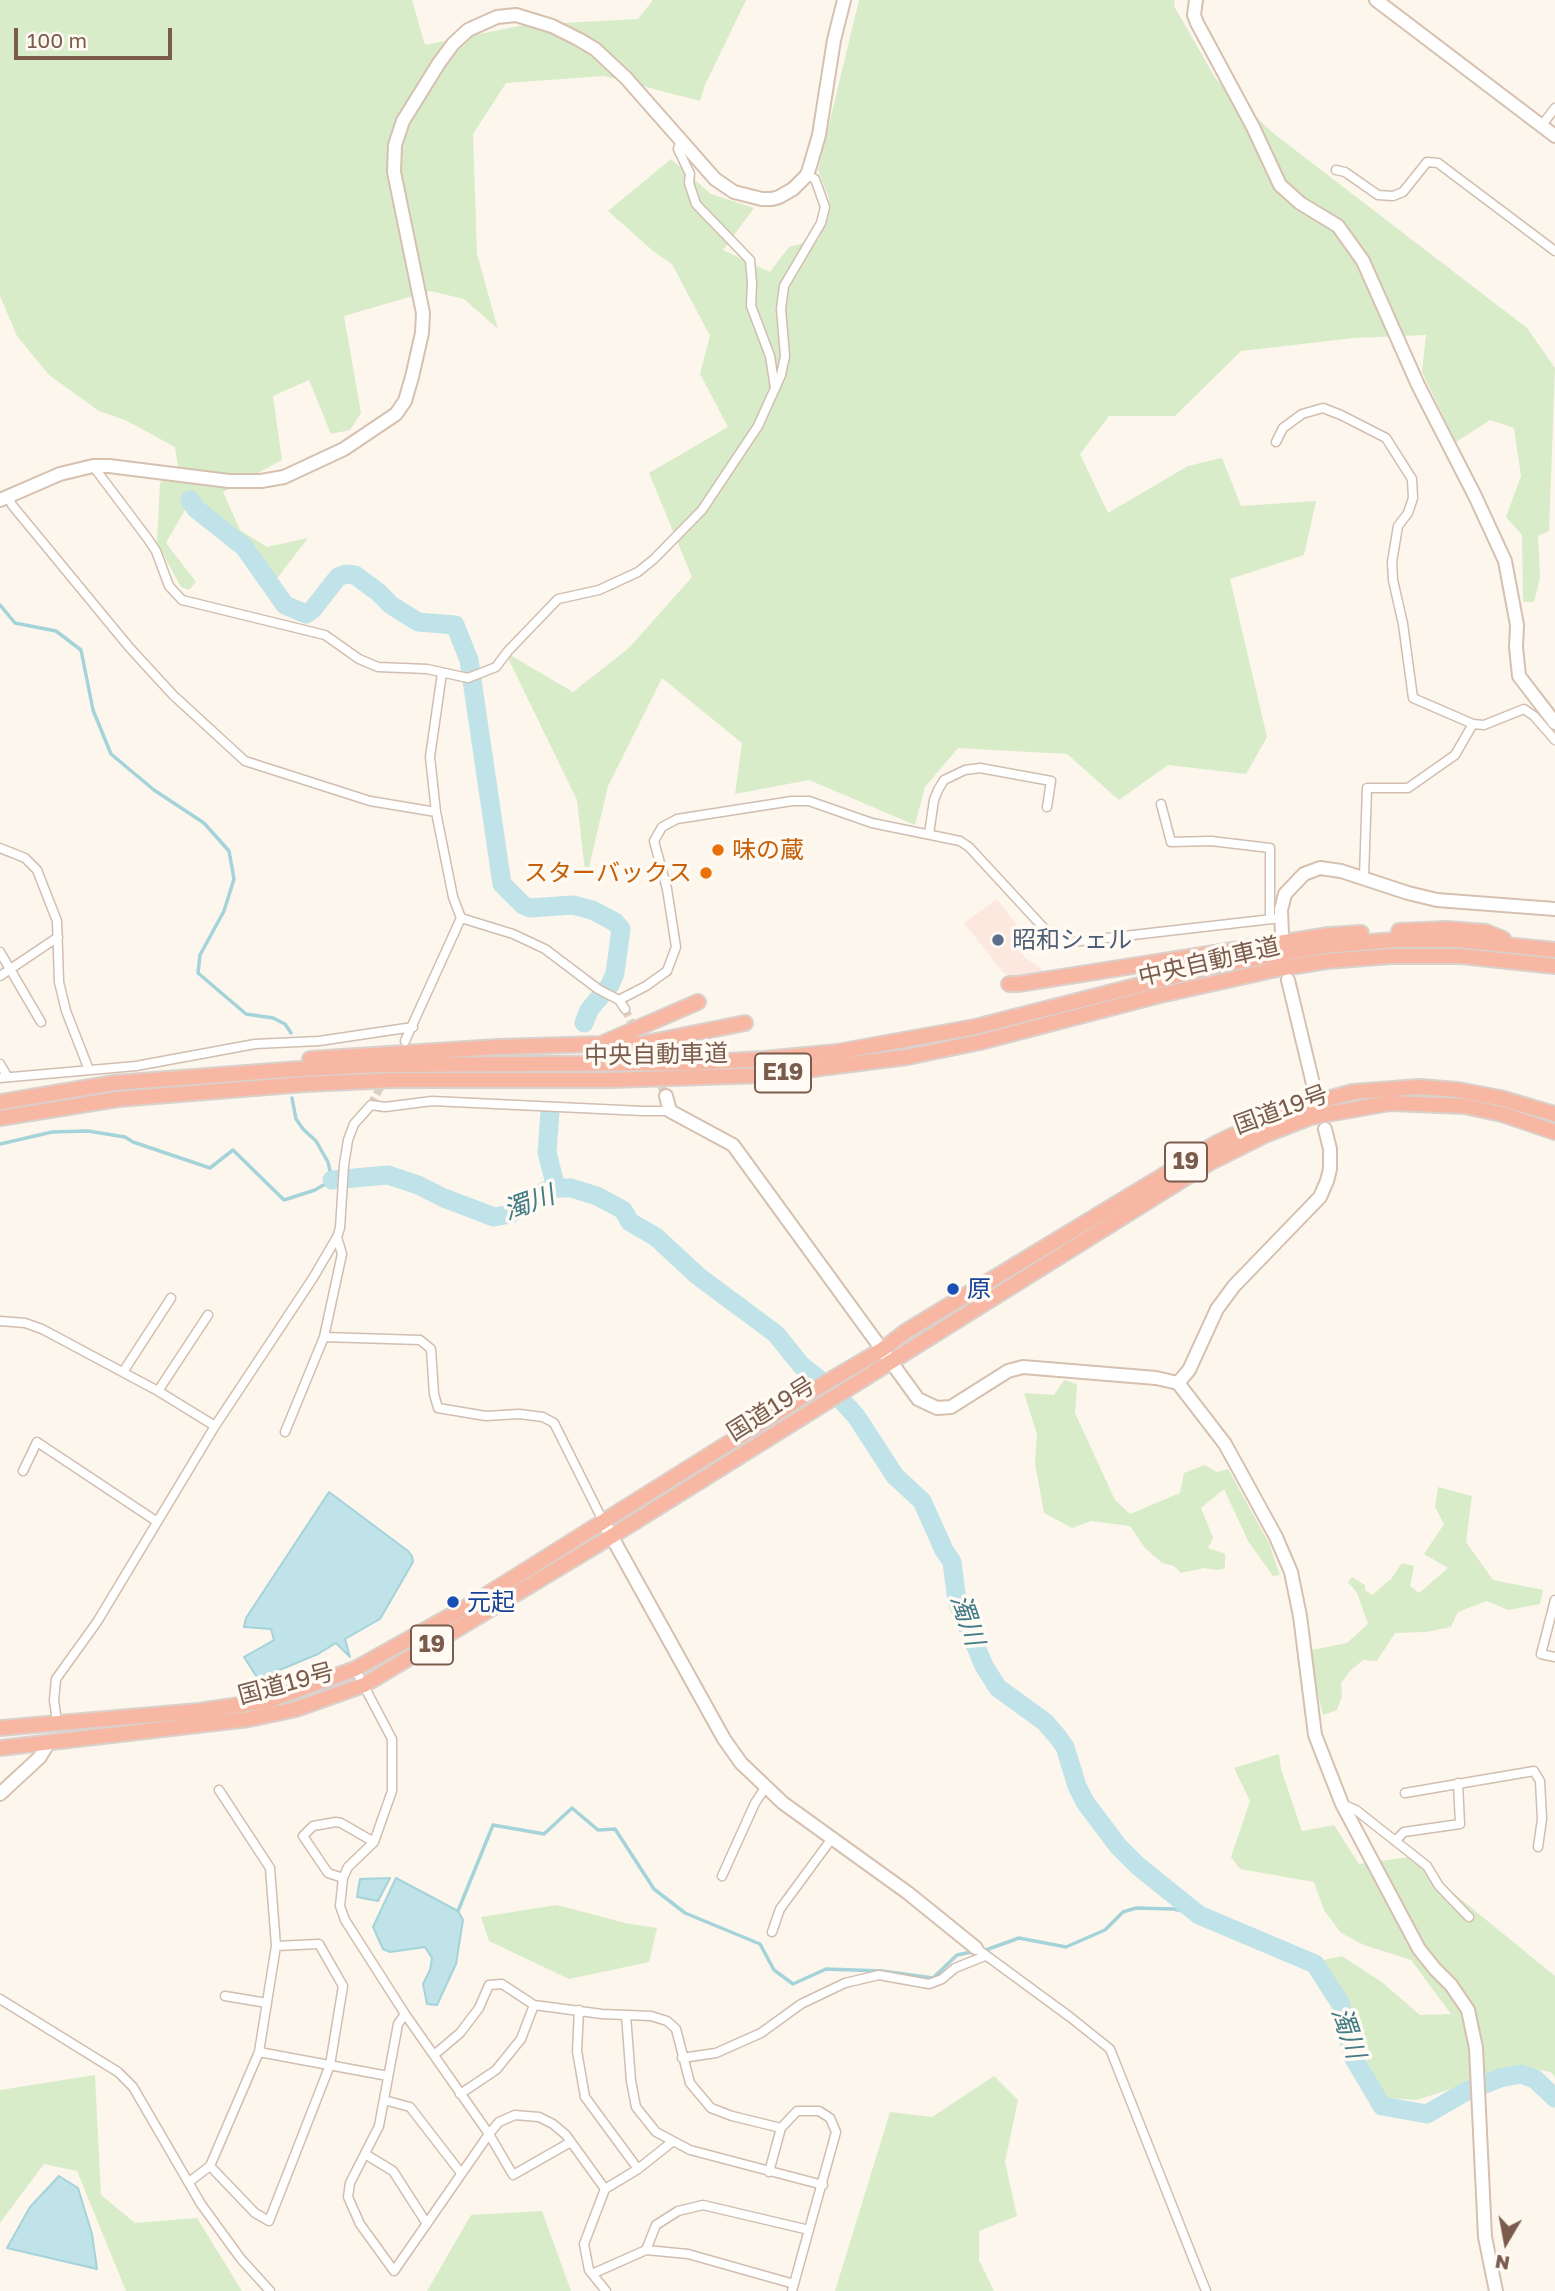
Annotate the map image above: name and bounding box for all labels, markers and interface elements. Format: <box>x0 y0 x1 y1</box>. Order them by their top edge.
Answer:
scale bar <box>18 14 175 58</box>
text: 100 m <box>27 27 87 53</box>
place label: 味の蔵 <box>732 836 804 864</box>
marker: 味の蔵 <box>710 842 726 858</box>
place label: スターバックス <box>524 859 692 887</box>
marker: スターバックス <box>698 865 714 881</box>
place label: 昭和シェル <box>1012 926 1132 954</box>
marker: 昭和シェル <box>990 932 1006 948</box>
street label: 中央自動車道 <box>1136 932 1282 992</box>
street label: 中央自動車道 <box>584 1039 728 1071</box>
road number: E19 <box>755 1054 811 1092</box>
street label: 国道19号 <box>1230 1080 1332 1140</box>
road number: 19 <box>1165 1142 1207 1182</box>
water label: 濁川 <box>499 1179 559 1227</box>
place label: 原 <box>967 1275 991 1303</box>
marker: 原 <box>945 1281 961 1297</box>
street label: 国道19号 <box>722 1371 820 1447</box>
place label: 元起 <box>467 1588 515 1616</box>
water label: 濁川 <box>944 1590 990 1650</box>
marker: 元起 <box>445 1594 461 1610</box>
road number: 19 <box>411 1626 453 1664</box>
street label: 国道19号 <box>235 1657 337 1711</box>
water label: 濁川 <box>1325 2003 1371 2063</box>
north arrow <box>1471 2207 1541 2277</box>
text: N <box>1493 2251 1511 2276</box>

